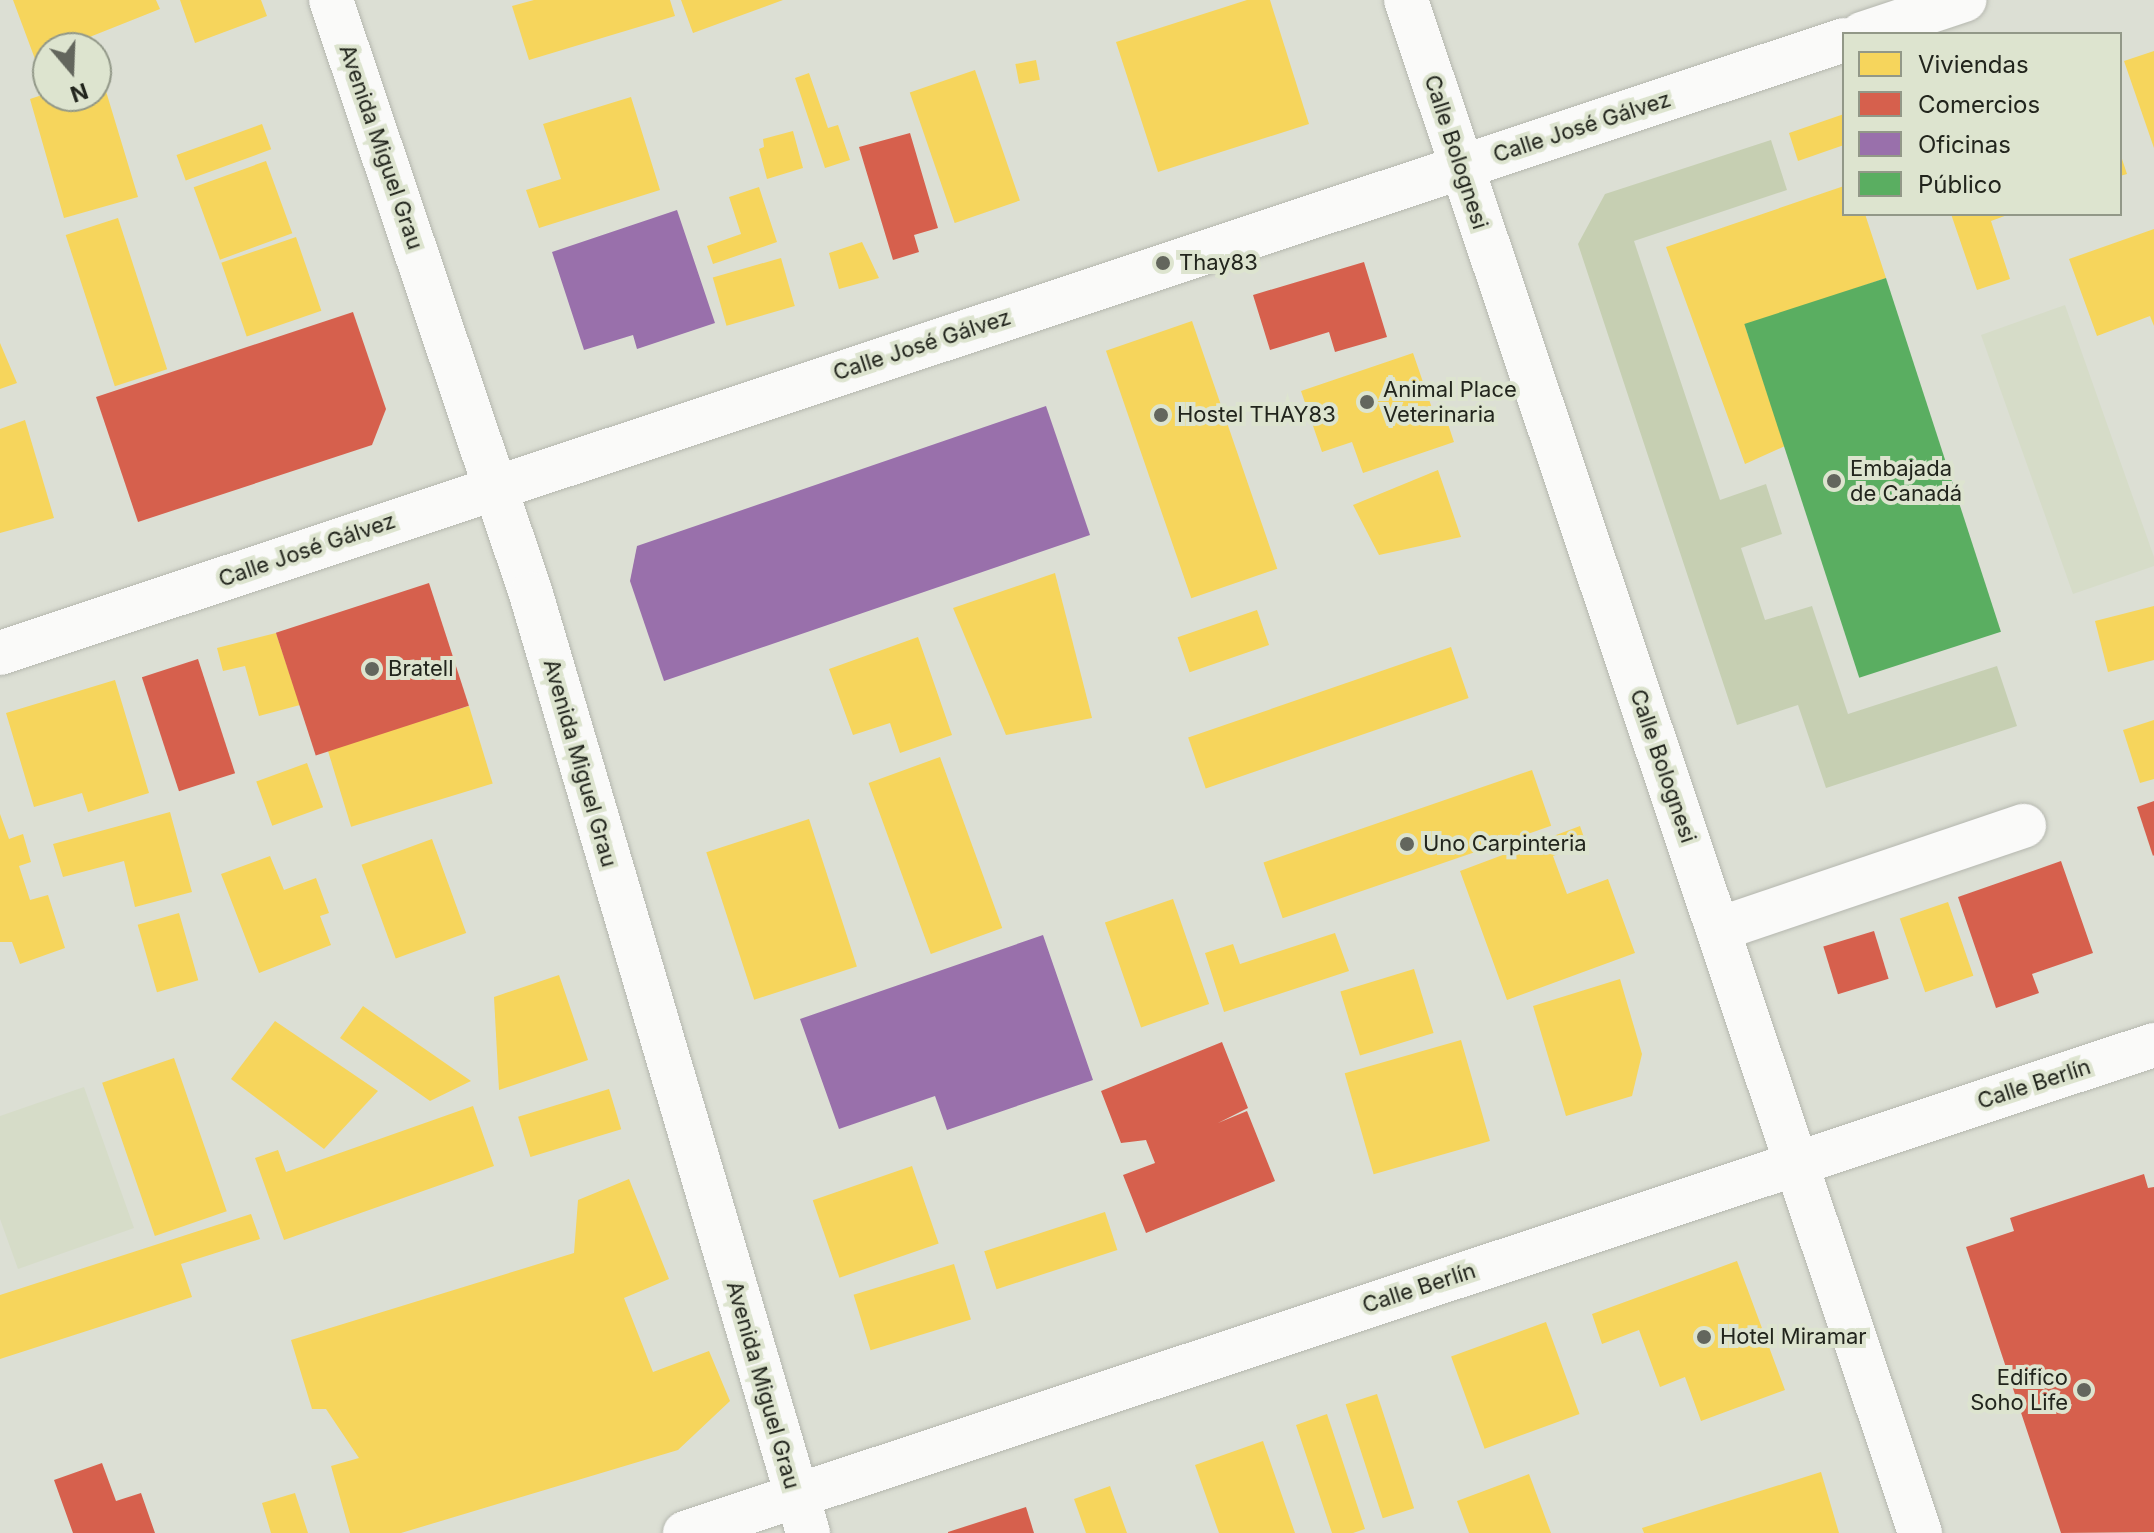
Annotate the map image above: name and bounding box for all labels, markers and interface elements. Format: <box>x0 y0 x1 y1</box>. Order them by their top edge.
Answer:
north arrow <box>32 32 112 112</box>
legend <box>1842 32 2122 216</box>
street label: Avenida Miguel Grau <box>334 41 428 253</box>
text: Viviendas <box>1918 50 2029 79</box>
street label: Calle Bolognesi <box>1419 72 1493 232</box>
text: N <box>67 78 91 108</box>
street label: Calle José Gálvez <box>1490 86 1674 168</box>
text: Comercios <box>1918 90 2040 119</box>
text: Oficinas <box>1918 130 2011 159</box>
text: Público <box>1918 170 2002 199</box>
place label: Thay83 <box>1179 250 1258 276</box>
marker: Thay83 <box>1154 254 1172 272</box>
street label: Calle José Gálvez <box>830 304 1014 386</box>
place label: Animal Place Veterinaria <box>1383 376 1517 428</box>
marker: Animal Place Veterinaria <box>1358 393 1376 411</box>
place label: Hostel THAY83 <box>1177 402 1336 428</box>
marker: Hostel THAY83 <box>1152 406 1170 424</box>
place label: Embajada de Canadá <box>1850 455 1962 506</box>
marker: Embajada de Canadá <box>1825 472 1843 490</box>
street label: Calle José Gálvez <box>215 507 399 593</box>
place label: Bratell <box>388 656 453 682</box>
street label: Avenida Miguel Grau <box>538 656 622 870</box>
marker: Bratell <box>363 660 381 678</box>
street label: Calle Bolognesi <box>1624 686 1702 846</box>
place label: Uno Carpinteria <box>1423 831 1587 857</box>
marker: Uno Carpinteria <box>1398 835 1416 853</box>
street label: Calle Berlín <box>1974 1053 2094 1115</box>
street label: Calle Berlín <box>1359 1257 1479 1319</box>
street label: Avenida Miguel Grau <box>721 1278 805 1492</box>
place label: Hotel Miramar <box>1720 1324 1867 1350</box>
marker: Hotel Miramar <box>1695 1328 1713 1346</box>
place label: Edifico Soho Life <box>1970 1364 2068 1416</box>
marker: Edifico Soho Life <box>2075 1381 2093 1399</box>

